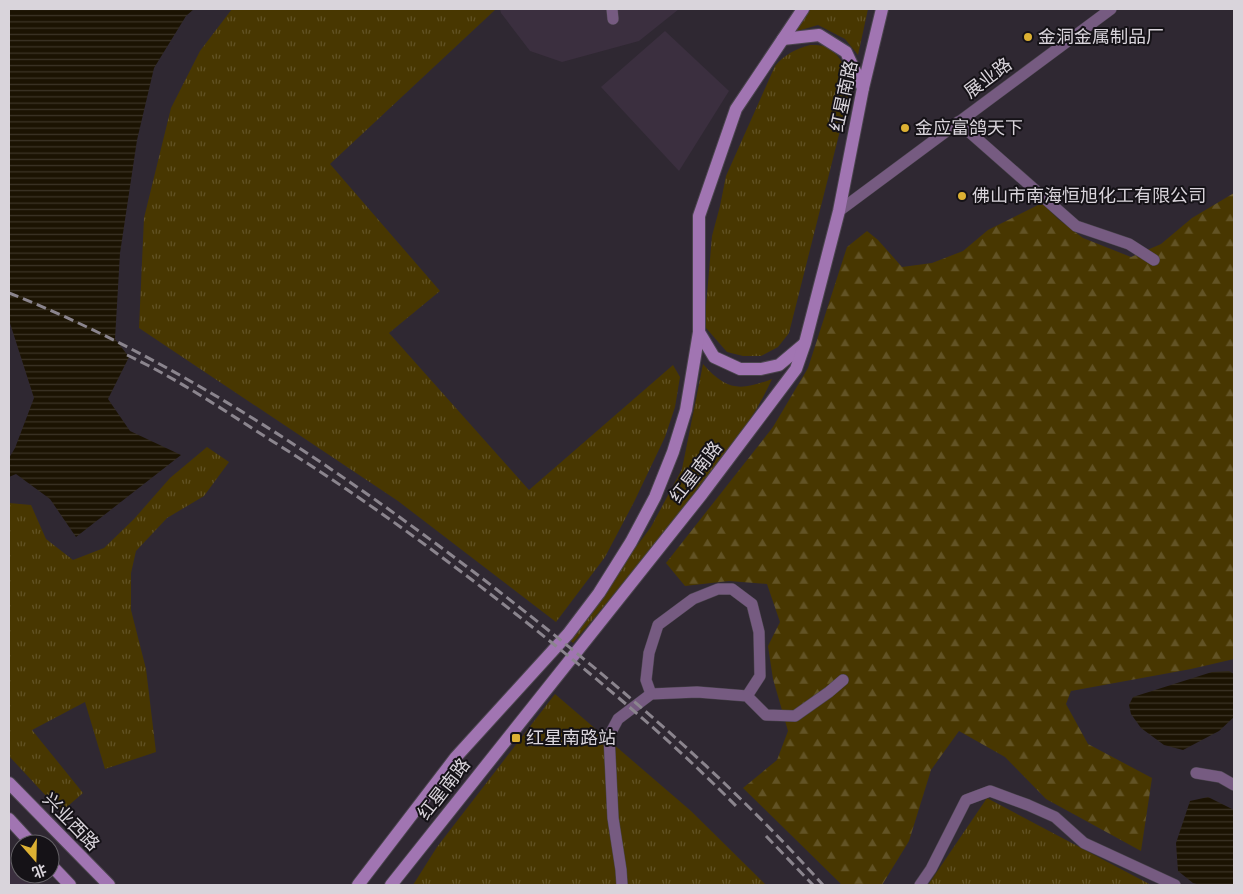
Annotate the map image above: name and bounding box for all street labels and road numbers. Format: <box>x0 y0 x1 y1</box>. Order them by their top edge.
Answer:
street label: 展业路 <box>960 53 1016 103</box>
street label: 红星南路 <box>826 58 862 134</box>
street label: 红星南路 <box>665 437 727 507</box>
street label: 红星南路 <box>413 754 475 824</box>
street label: 兴业西路 <box>38 788 104 856</box>

